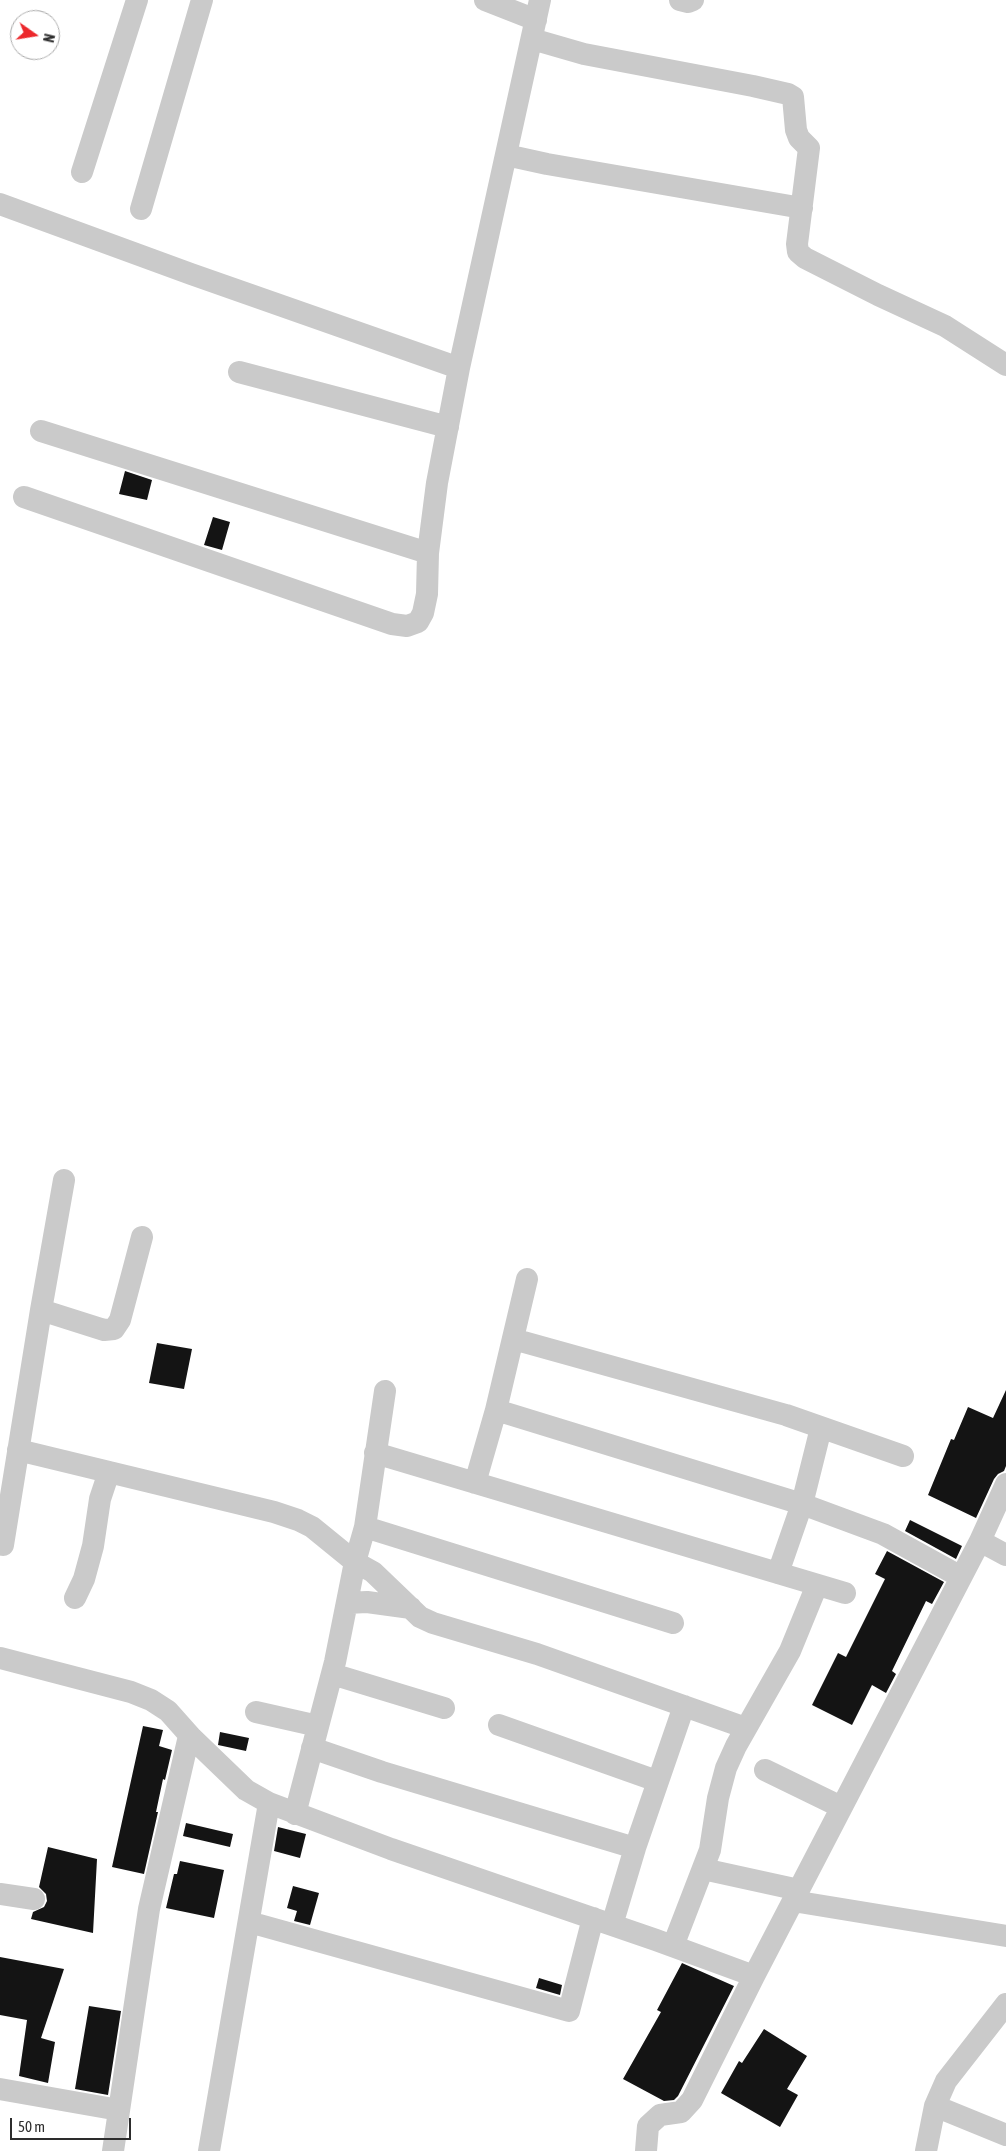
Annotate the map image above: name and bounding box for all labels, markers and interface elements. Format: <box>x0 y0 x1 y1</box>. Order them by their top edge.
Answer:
north arrow <box>10 10 60 60</box>
text: N <box>40 32 57 44</box>
scale bar <box>12 2108 134 2140</box>
text: 50 m <box>18 2118 45 2135</box>

